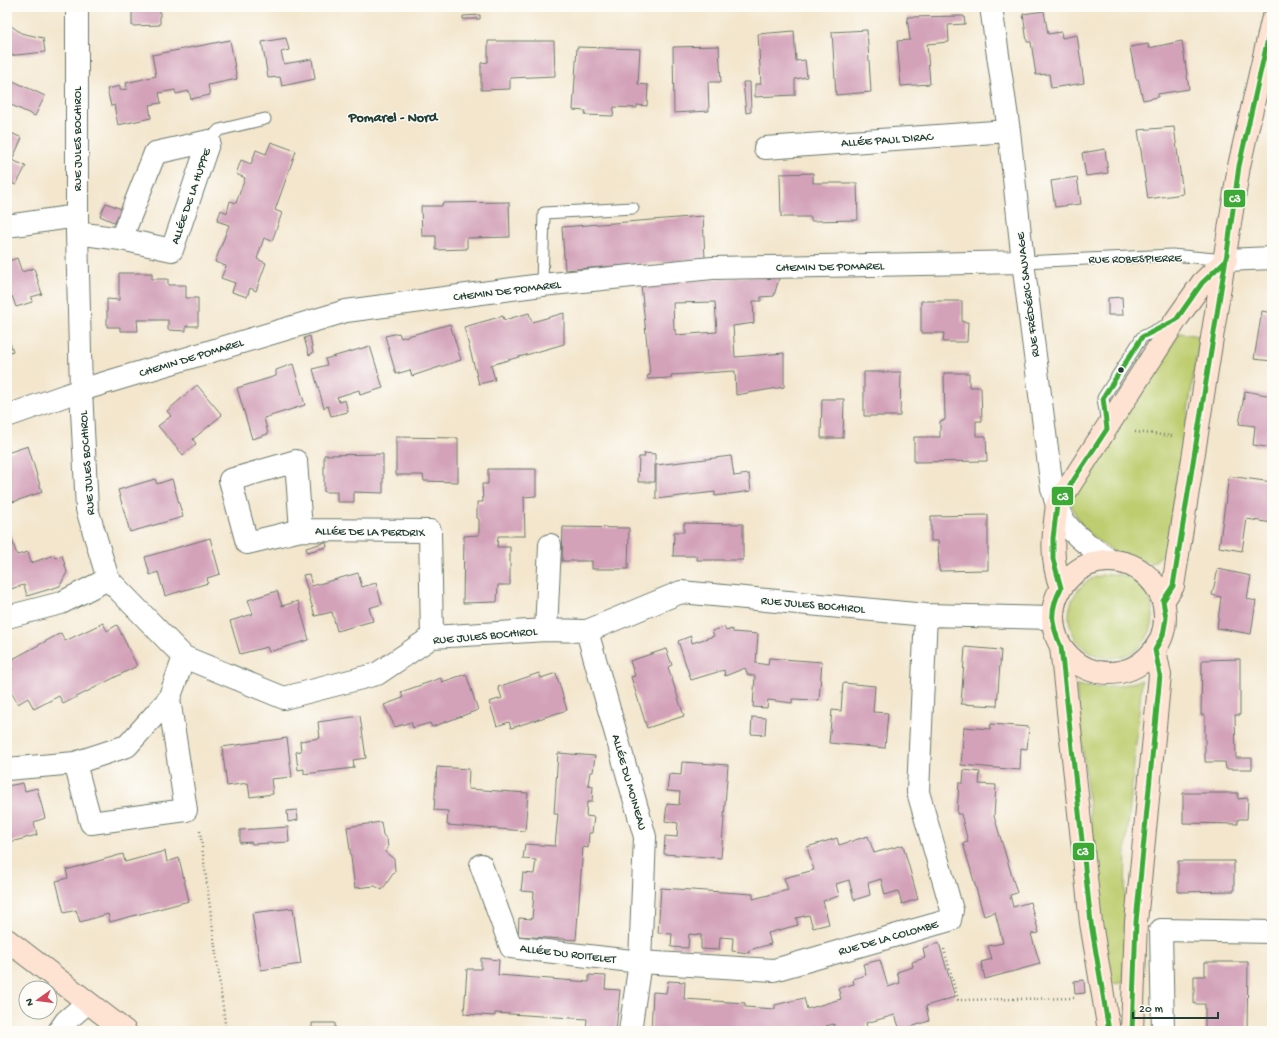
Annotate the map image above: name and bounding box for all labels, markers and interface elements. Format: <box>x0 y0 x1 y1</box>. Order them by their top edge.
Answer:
street label: RUE JULES BOCHIROL <box>72 86 86 191</box>
district label: Pomarel - Nord <box>348 110 439 127</box>
street label: ALLÉE PAUL DIRAC <box>841 131 935 151</box>
street label: ALLÉE DE LA HUPPE <box>169 146 215 247</box>
line badge: C3 <box>1223 189 1246 208</box>
text: C3 <box>1228 194 1241 206</box>
street label: RUE FRÉDÉRIC SAUVAGE <box>1014 231 1044 358</box>
street label: RUE ROBESPIERRE <box>1088 252 1182 268</box>
street label: CHEMIN DE POMAREL <box>776 260 885 276</box>
street label: CHEMIN DE POMAREL <box>453 278 562 306</box>
street label: CHEMIN DE POMAREL <box>138 336 246 381</box>
unlabelled marker <box>1116 365 1126 375</box>
street label: RUE JULES BOCHIROL <box>77 410 99 516</box>
line badge: C3 <box>1051 486 1074 506</box>
text: C3 <box>1056 492 1069 504</box>
street label: ALLÉE DE LA PERDRIX <box>315 525 426 541</box>
street label: RUE JULES BOCHIROL <box>760 594 866 618</box>
street label: RUE JULES BOCHIROL <box>432 625 538 649</box>
street label: ALLÉE DU MOINEAU <box>608 733 648 832</box>
line badge: C3 <box>1072 842 1095 861</box>
text: C3 <box>1076 847 1089 859</box>
street label: RUE DE LA COLOMBE <box>837 918 941 960</box>
street label: ALLÉE DU ROITELET <box>519 942 618 968</box>
north arrow <box>18 980 58 1020</box>
scale bar <box>1133 994 1218 1020</box>
text: N <box>24 997 37 1007</box>
text: 20 m <box>1139 1003 1164 1017</box>

